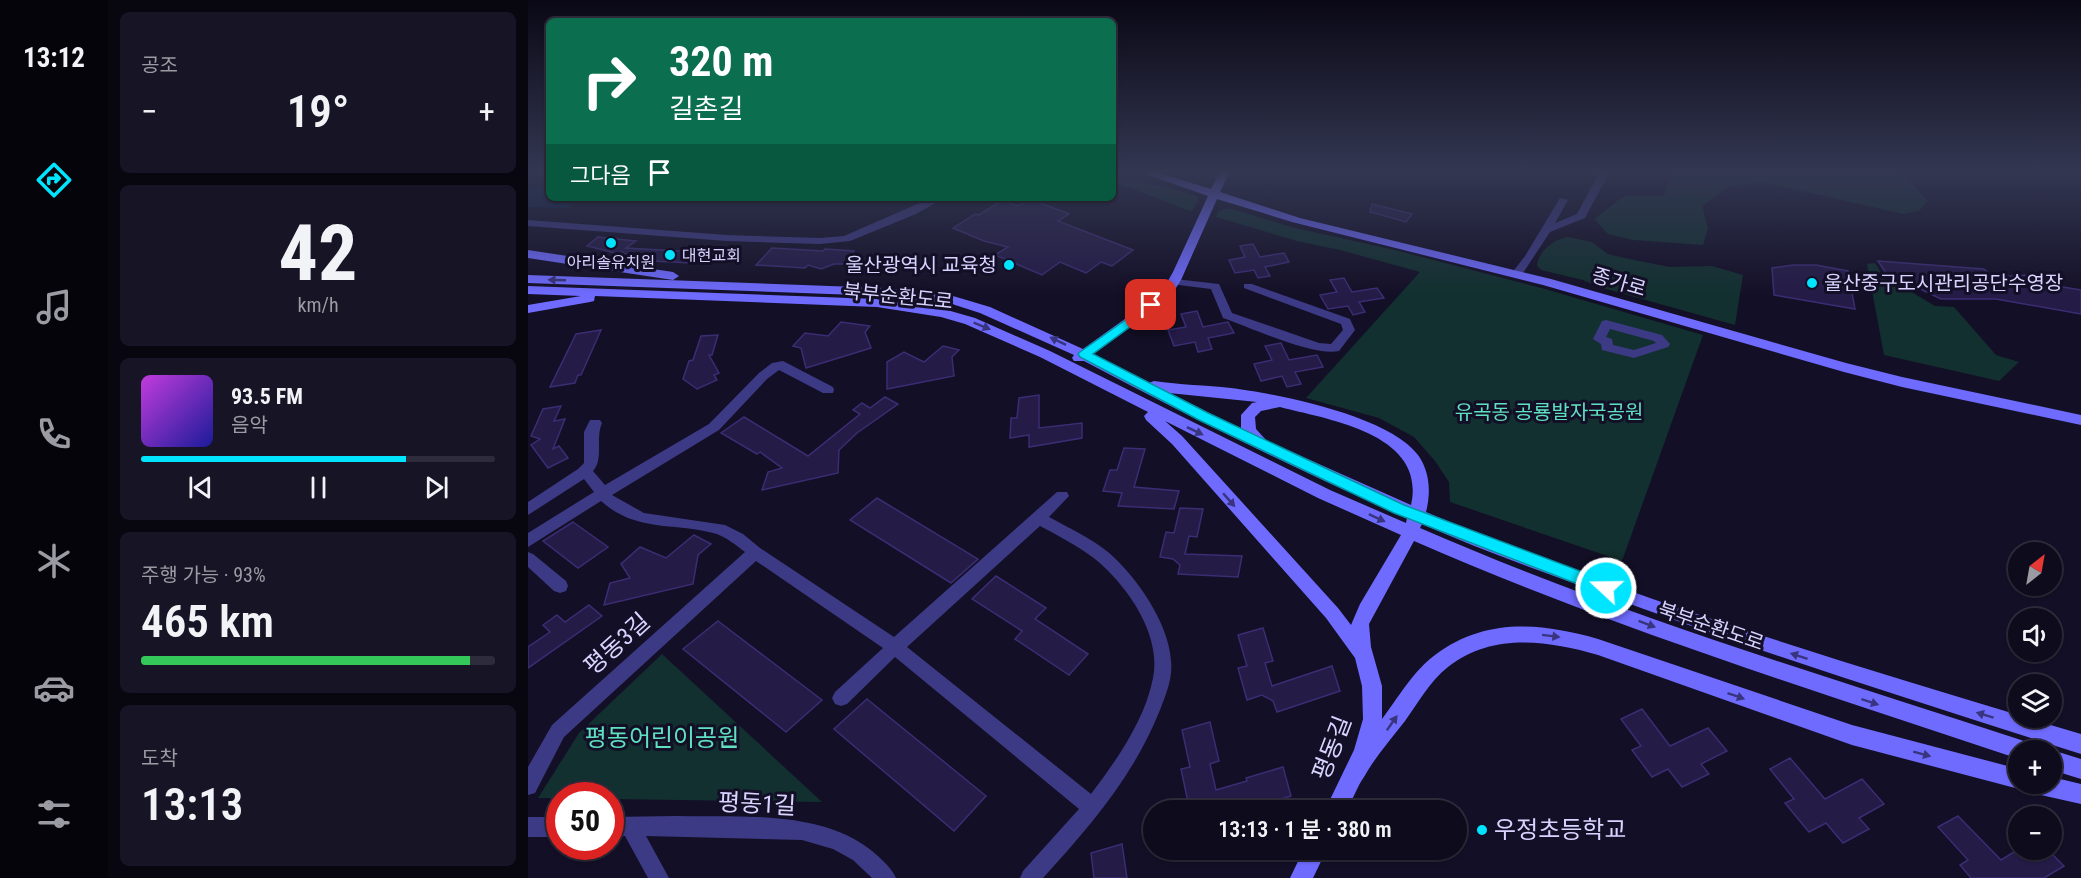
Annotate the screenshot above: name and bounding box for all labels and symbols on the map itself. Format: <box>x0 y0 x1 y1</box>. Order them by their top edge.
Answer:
marker: 아리솔유치원 <box>604 236 618 250</box>
place label: 대현교회 <box>682 246 741 265</box>
marker: 대현교회 <box>663 248 677 262</box>
place label: 아리솔유치원 <box>567 253 655 272</box>
place label: 울산광역시 교육청 <box>845 253 997 277</box>
marker: 울산광역시 교육청 <box>1002 258 1016 272</box>
street label: 종가로 <box>1589 263 1649 301</box>
place label: 울산중구도시관리공단수영장 <box>1824 271 2063 295</box>
one-way arrow <box>547 275 566 284</box>
marker: 울산중구도시관리공단수영장 <box>1805 276 1819 290</box>
street label: 북부순환도로 <box>842 278 954 314</box>
pin <box>1125 279 1176 330</box>
one-way arrow <box>974 321 992 331</box>
one-way arrow <box>1049 336 1066 346</box>
park label: 유곡동 공룡발자국공원 <box>1455 400 1643 424</box>
one-way arrow <box>1186 426 1203 436</box>
one-way arrow <box>1222 492 1235 507</box>
one-way arrow <box>1368 514 1385 523</box>
north arrow <box>2008 542 2062 596</box>
position arrow <box>1574 556 1638 620</box>
street label: 북부순환도로 <box>1655 597 1767 655</box>
street label: 평동3길 <box>579 607 655 681</box>
one-way arrow <box>1638 619 1656 629</box>
one-way arrow <box>1541 631 1560 641</box>
one-way arrow <box>1790 651 1808 661</box>
one-way arrow <box>1727 692 1745 701</box>
one-way arrow <box>1861 697 1879 707</box>
one-way arrow <box>1976 710 1994 719</box>
street label: 평동길 <box>1307 712 1357 784</box>
one-way arrow <box>1386 716 1398 732</box>
park label: 평동어린이공원 <box>585 724 739 752</box>
one-way arrow <box>1913 750 1931 759</box>
speed limit sign: 50 <box>546 782 624 860</box>
street label: 평동1길 <box>717 788 797 820</box>
place label: 우정초등학교 <box>1494 816 1626 844</box>
marker: 우정초등학교 <box>1475 823 1489 837</box>

